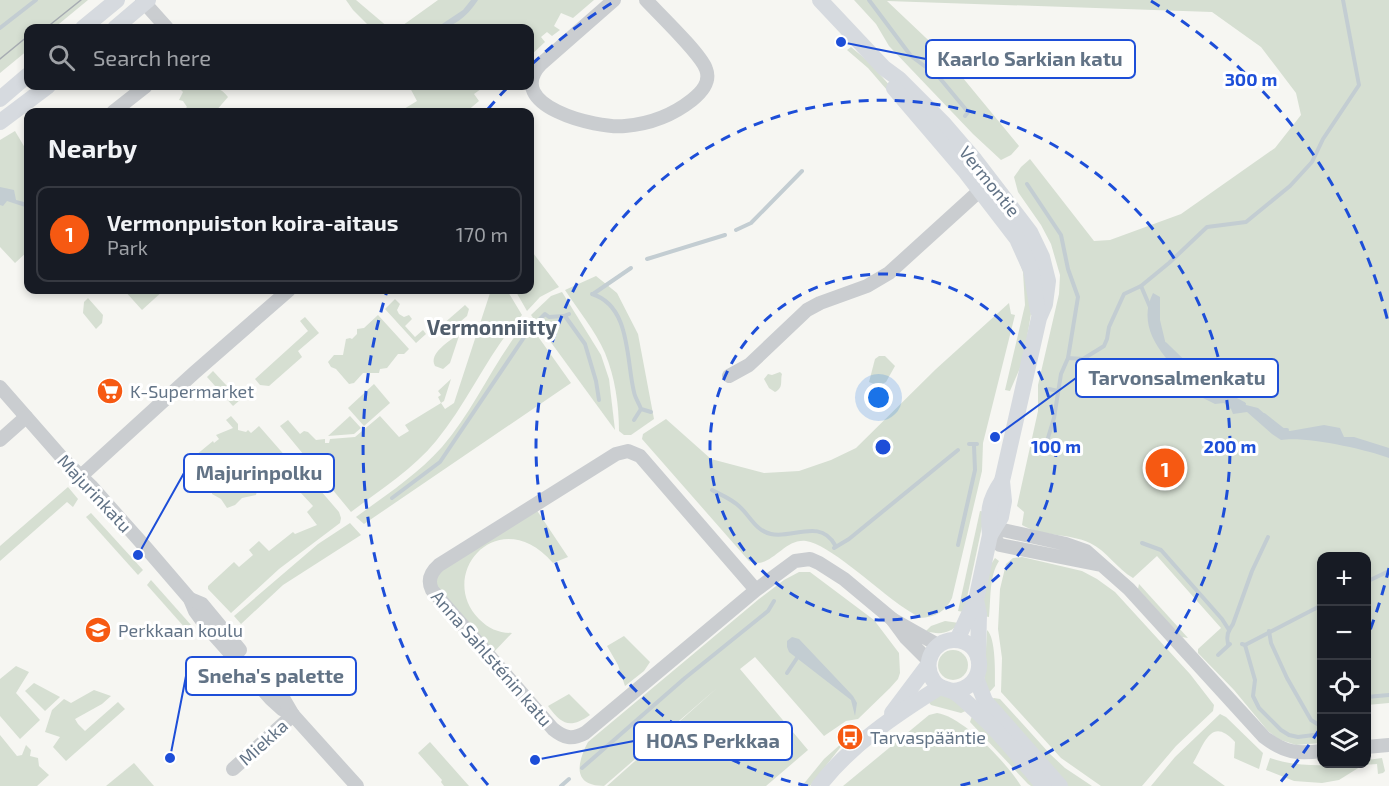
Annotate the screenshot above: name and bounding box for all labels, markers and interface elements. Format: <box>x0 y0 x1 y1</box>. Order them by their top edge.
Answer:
search box <box>24 24 534 90</box>
callout: Kaarlo Sarkian katu <box>926 40 1135 78</box>
icon: search <box>45 41 78 74</box>
text: Search here <box>93 44 211 70</box>
text: Kaarlo Sarkian katu <box>937 46 1123 70</box>
text: 300 m <box>1225 68 1277 90</box>
text: Nearby <box>48 132 137 163</box>
street label: Vermontie <box>955 141 1025 221</box>
text: Vermonpuiston koira-aitaus <box>107 209 398 235</box>
text: 1 <box>65 222 74 246</box>
text: 170 m <box>456 222 508 246</box>
text: Park <box>107 235 148 259</box>
district label: Vermonniitty <box>427 314 557 340</box>
callout: Tarvonsalmenkatu <box>1076 359 1278 397</box>
text: Tarvonsalmenkatu <box>1088 365 1266 389</box>
supermarket icon: K-Supermarket <box>95 376 125 406</box>
place label: K-Supermarket <box>130 380 254 402</box>
your location <box>864 383 893 412</box>
text: 100 m <box>1031 435 1081 457</box>
text: 200 m <box>1204 435 1256 457</box>
centre of rings <box>873 437 893 457</box>
pin: 1 <box>1146 446 1184 490</box>
street label: Majurinkatu <box>53 449 137 537</box>
callout: Majurinpolku <box>184 454 334 492</box>
text: Majurinpolku <box>196 460 322 484</box>
map controls <box>1317 552 1371 768</box>
button: + <box>1317 552 1371 606</box>
street label: Anna Sahlsténin katu <box>427 585 557 731</box>
button: − <box>1317 606 1371 660</box>
school or university icon: Perkkaan koulu <box>83 615 113 645</box>
place label: Perkkaan koulu <box>118 619 243 641</box>
callout: Sneha's palette <box>186 657 356 695</box>
button: locate <box>1317 660 1371 714</box>
text: Sneha's palette <box>198 663 344 687</box>
street label: Miekka <box>234 714 292 770</box>
button: layers <box>1317 714 1371 768</box>
callout: HOAS Perkkaa <box>634 722 792 760</box>
bus stop icon: Tarvaspääntie <box>835 722 865 752</box>
place label: Tarvaspääntie <box>870 726 986 748</box>
text: HOAS Perkkaa <box>646 728 780 752</box>

